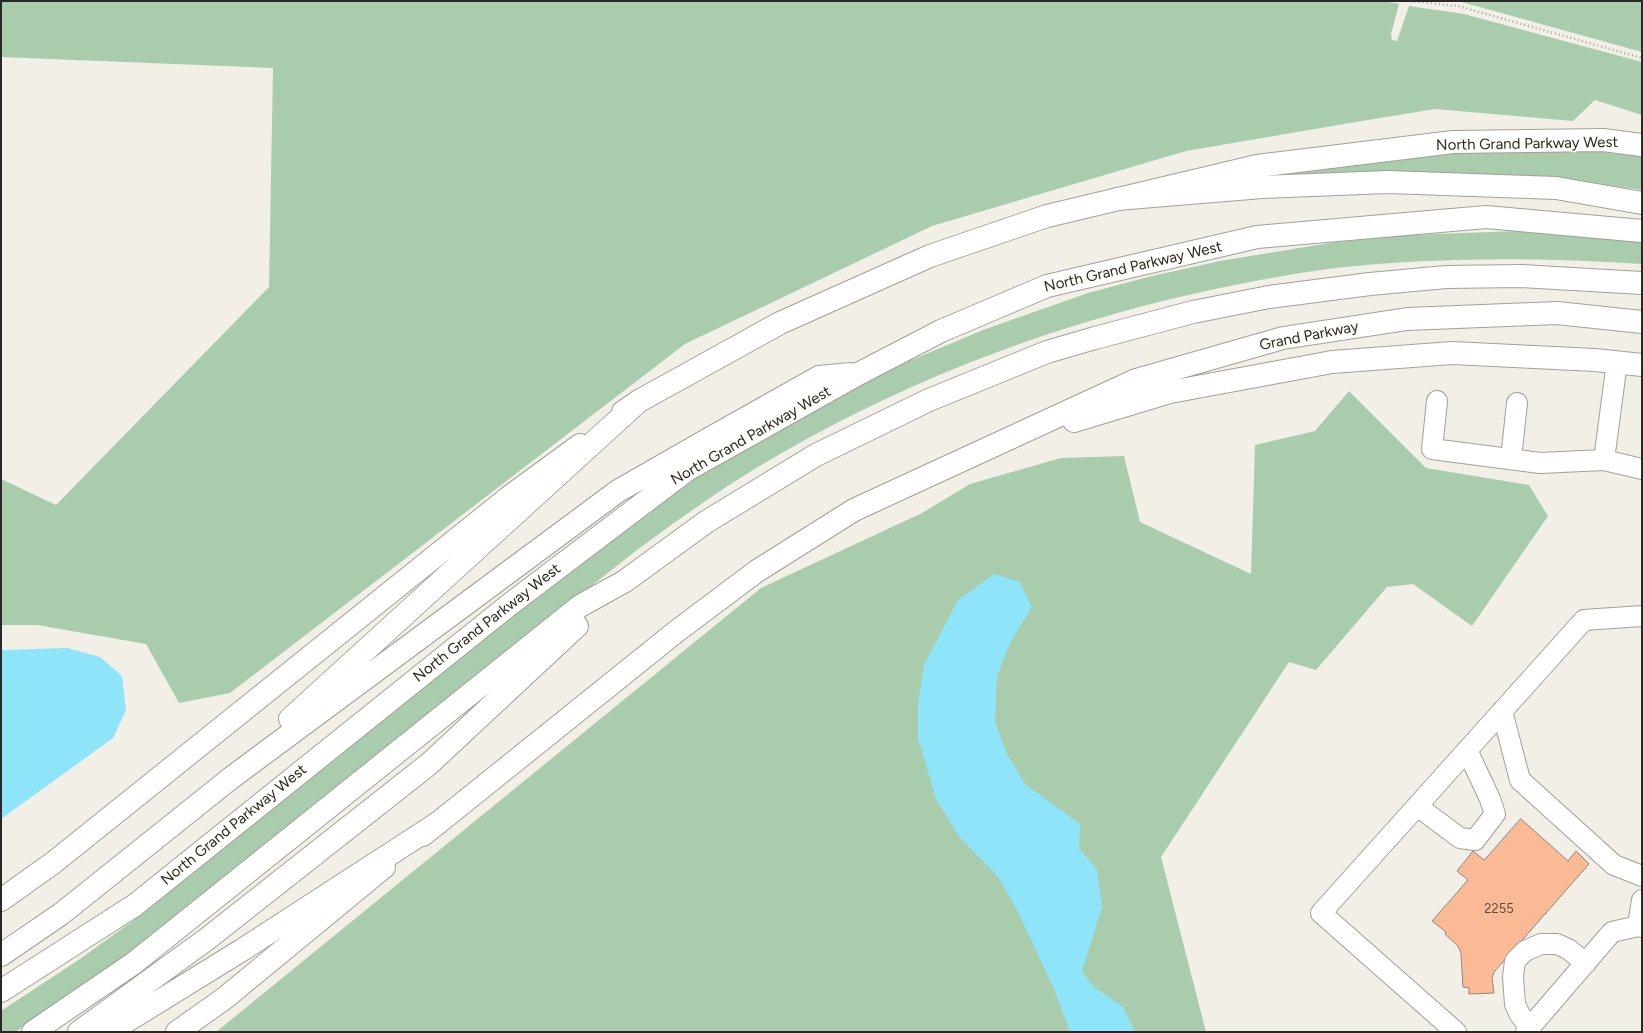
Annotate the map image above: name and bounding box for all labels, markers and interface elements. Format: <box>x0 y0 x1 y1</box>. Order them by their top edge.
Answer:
street label: North Grand Parkway West <box>1436 133 1618 155</box>
street label: North Grand Parkway West <box>1042 238 1224 296</box>
street label: Grand Parkway <box>1258 318 1360 354</box>
street label: North Grand Parkway West <box>668 383 834 489</box>
street label: North Grand Parkway West <box>410 560 564 686</box>
street label: North Grand Parkway West <box>158 761 310 889</box>
house number: 2255 <box>1484 901 1514 917</box>

